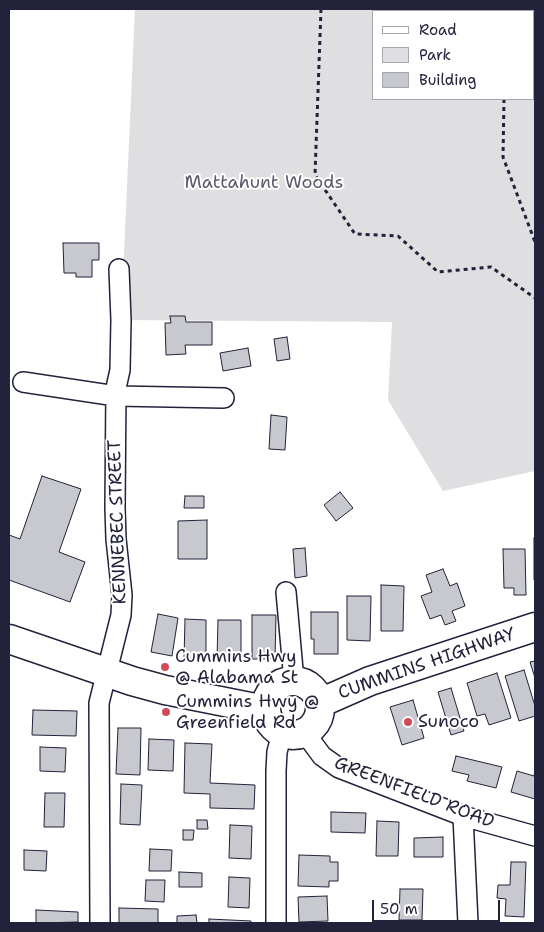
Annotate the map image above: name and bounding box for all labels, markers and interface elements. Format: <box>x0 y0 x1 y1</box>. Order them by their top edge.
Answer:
legend <box>372 10 534 100</box>
text: Road <box>419 20 457 40</box>
text: Park <box>419 45 451 65</box>
text: Building <box>419 70 476 90</box>
park label: Mattahunt Woods <box>184 172 344 194</box>
street label: KENNEBEC STREET <box>104 439 132 605</box>
street label: CUMMINS HIGHWAY <box>336 624 518 704</box>
place label: Cummins Hwy @ Alabama St <box>175 646 298 689</box>
marker: Cummins Hwy @ Alabama St <box>159 661 171 673</box>
place label: Cummins Hwy @ Greenfield Rd <box>176 691 319 734</box>
marker: Cummins Hwy @ Greenfield Rd <box>160 706 172 718</box>
place label: Sunoco <box>418 711 479 733</box>
marker: Sunoco <box>402 716 414 728</box>
street label: GREENFIELD ROAD <box>331 753 497 833</box>
scale bar <box>374 890 502 922</box>
text: 50 m <box>380 899 418 919</box>

